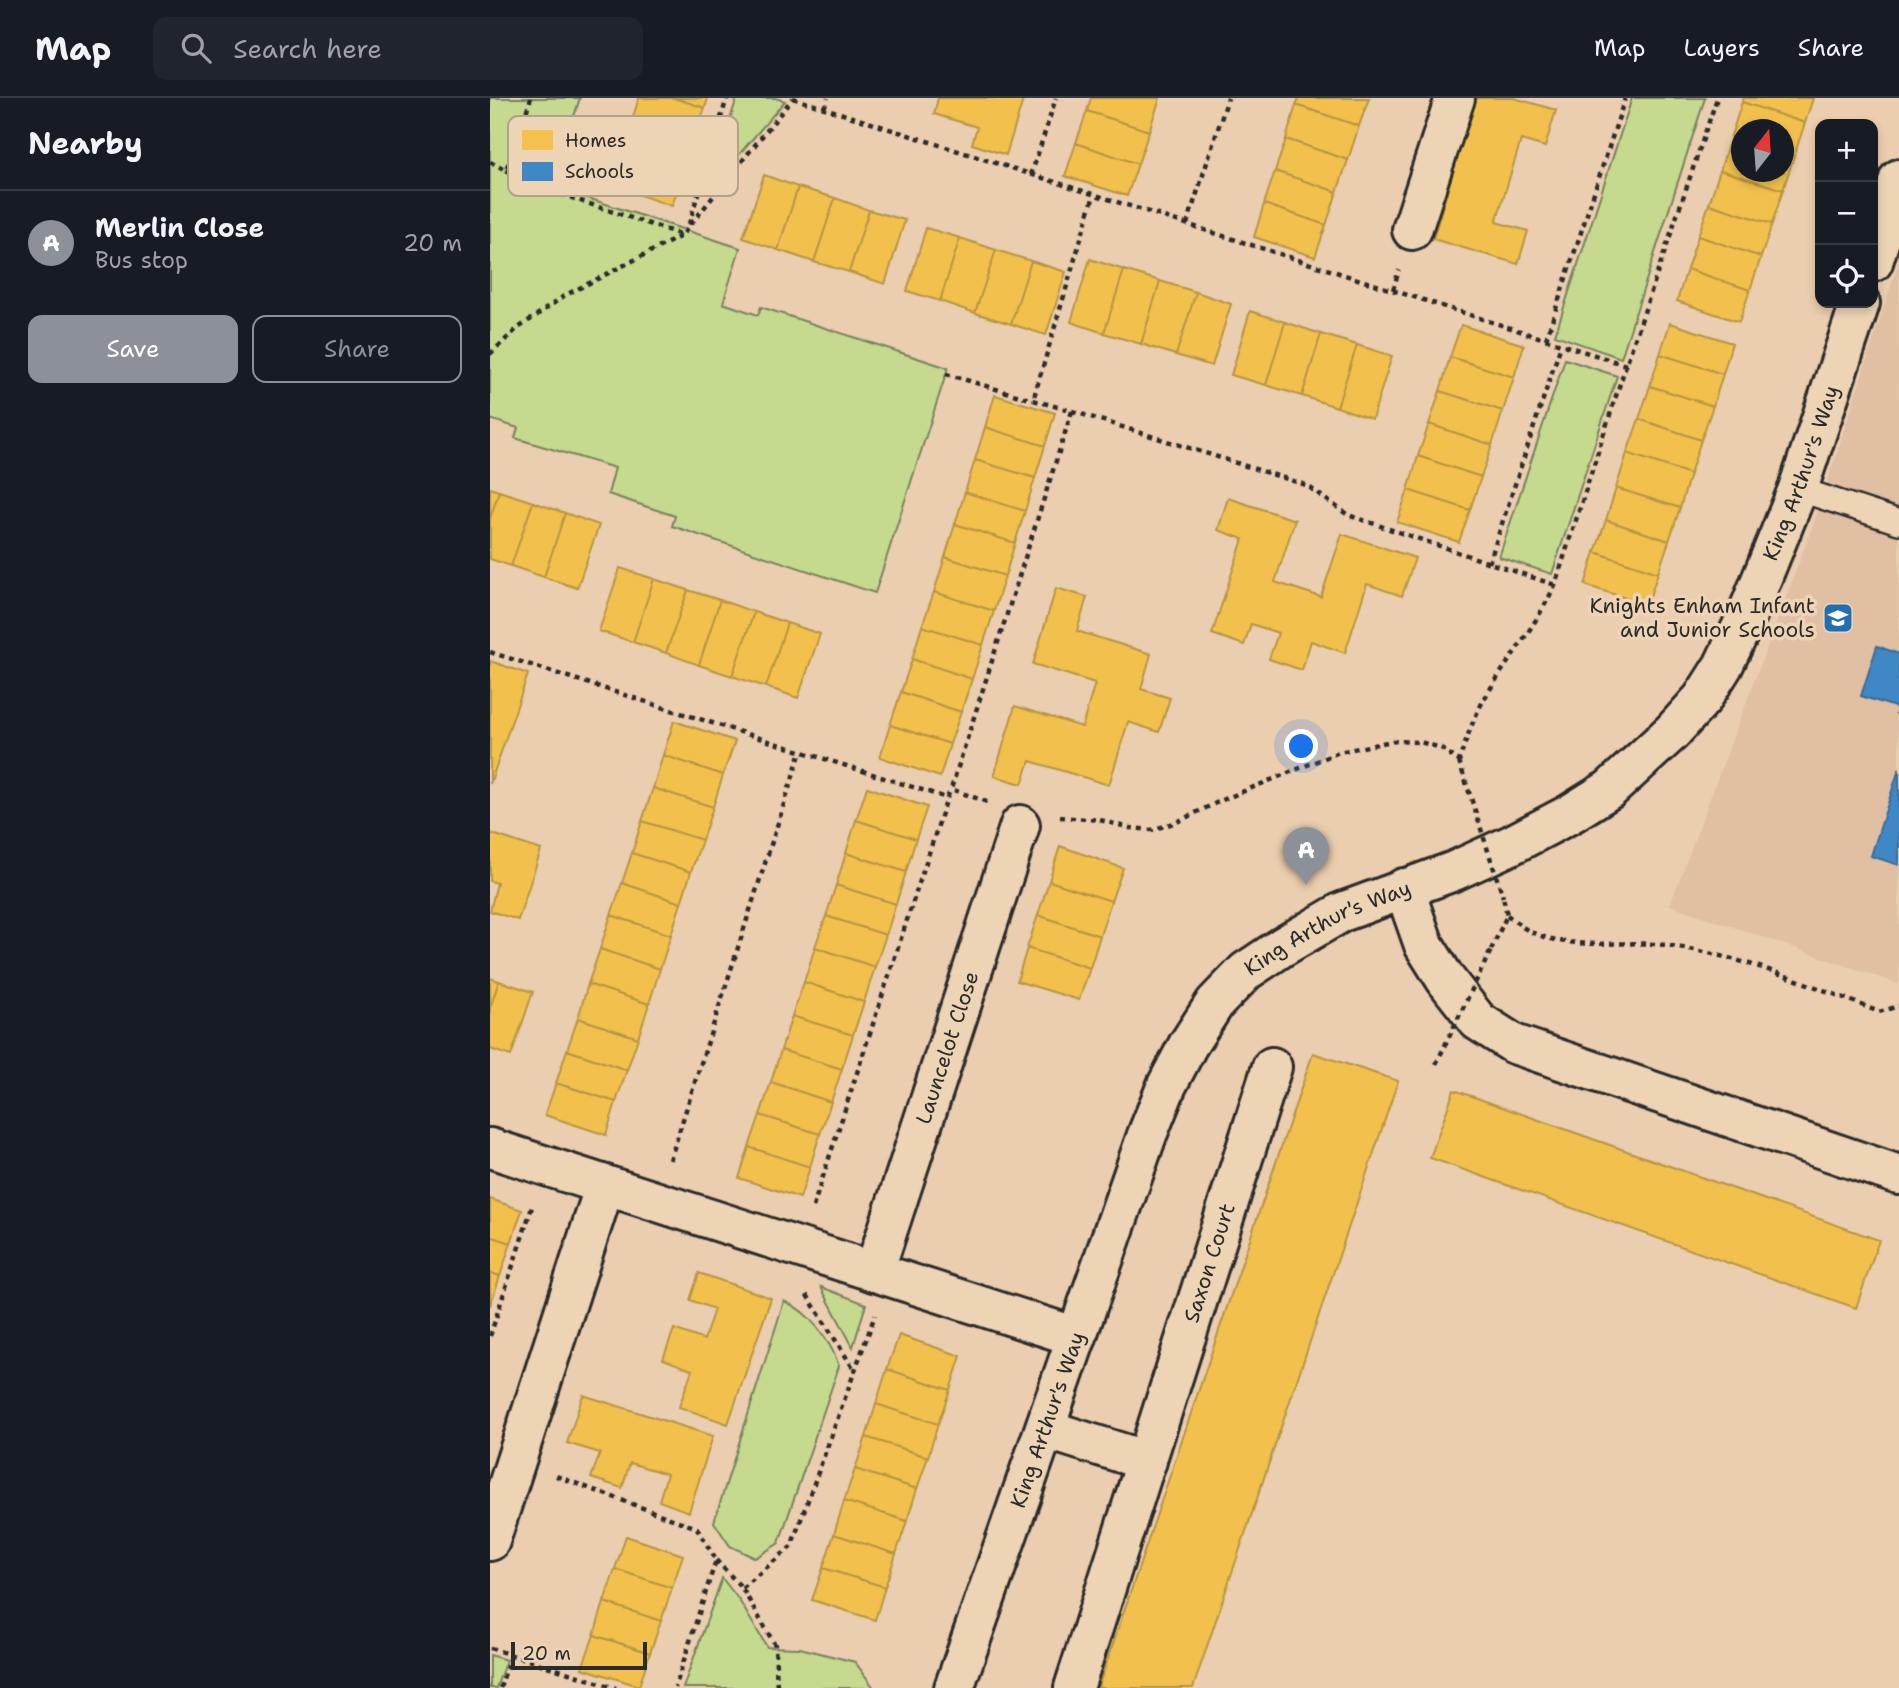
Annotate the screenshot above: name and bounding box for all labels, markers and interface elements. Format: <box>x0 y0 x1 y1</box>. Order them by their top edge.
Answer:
search box <box>153 17 643 80</box>
text: Map <box>35 26 111 71</box>
icon: search <box>177 29 215 67</box>
text: Search here <box>233 31 382 66</box>
text: Map <box>1594 32 1645 64</box>
text: Layers <box>1683 32 1760 64</box>
text: Share <box>1798 32 1864 64</box>
legend <box>508 116 738 196</box>
north arrow <box>1731 119 1794 182</box>
map controls <box>1815 119 1878 308</box>
button: + <box>1815 119 1878 182</box>
text: Nearby <box>28 123 143 164</box>
text: Homes <box>565 128 626 153</box>
text: Schools <box>565 159 634 184</box>
button: − <box>1815 182 1878 245</box>
text: Merlin Close <box>95 210 264 245</box>
text: A <box>42 228 60 258</box>
text: 20 m <box>403 228 462 258</box>
text: Bus stop <box>95 245 188 275</box>
button: locate <box>1815 245 1878 308</box>
button: Save <box>28 315 238 383</box>
button: Share <box>252 315 462 383</box>
street label: King Arthur's Way <box>1756 382 1846 565</box>
place label: Knights Enham Infant and Junior Schools <box>1589 592 1815 644</box>
school or university icon: Knights Enham Infant and Junior Schools <box>1821 601 1855 635</box>
your location <box>1284 729 1318 763</box>
pin: A <box>1283 827 1329 885</box>
street label: King Arthur's Way <box>1239 874 1415 982</box>
street label: Launcelot Close <box>909 968 985 1128</box>
street label: Saxon Court <box>1177 1200 1242 1326</box>
street label: King Arthur's Way <box>1004 1328 1091 1512</box>
scale bar <box>511 1639 648 1671</box>
text: 20 m <box>522 1641 571 1666</box>

